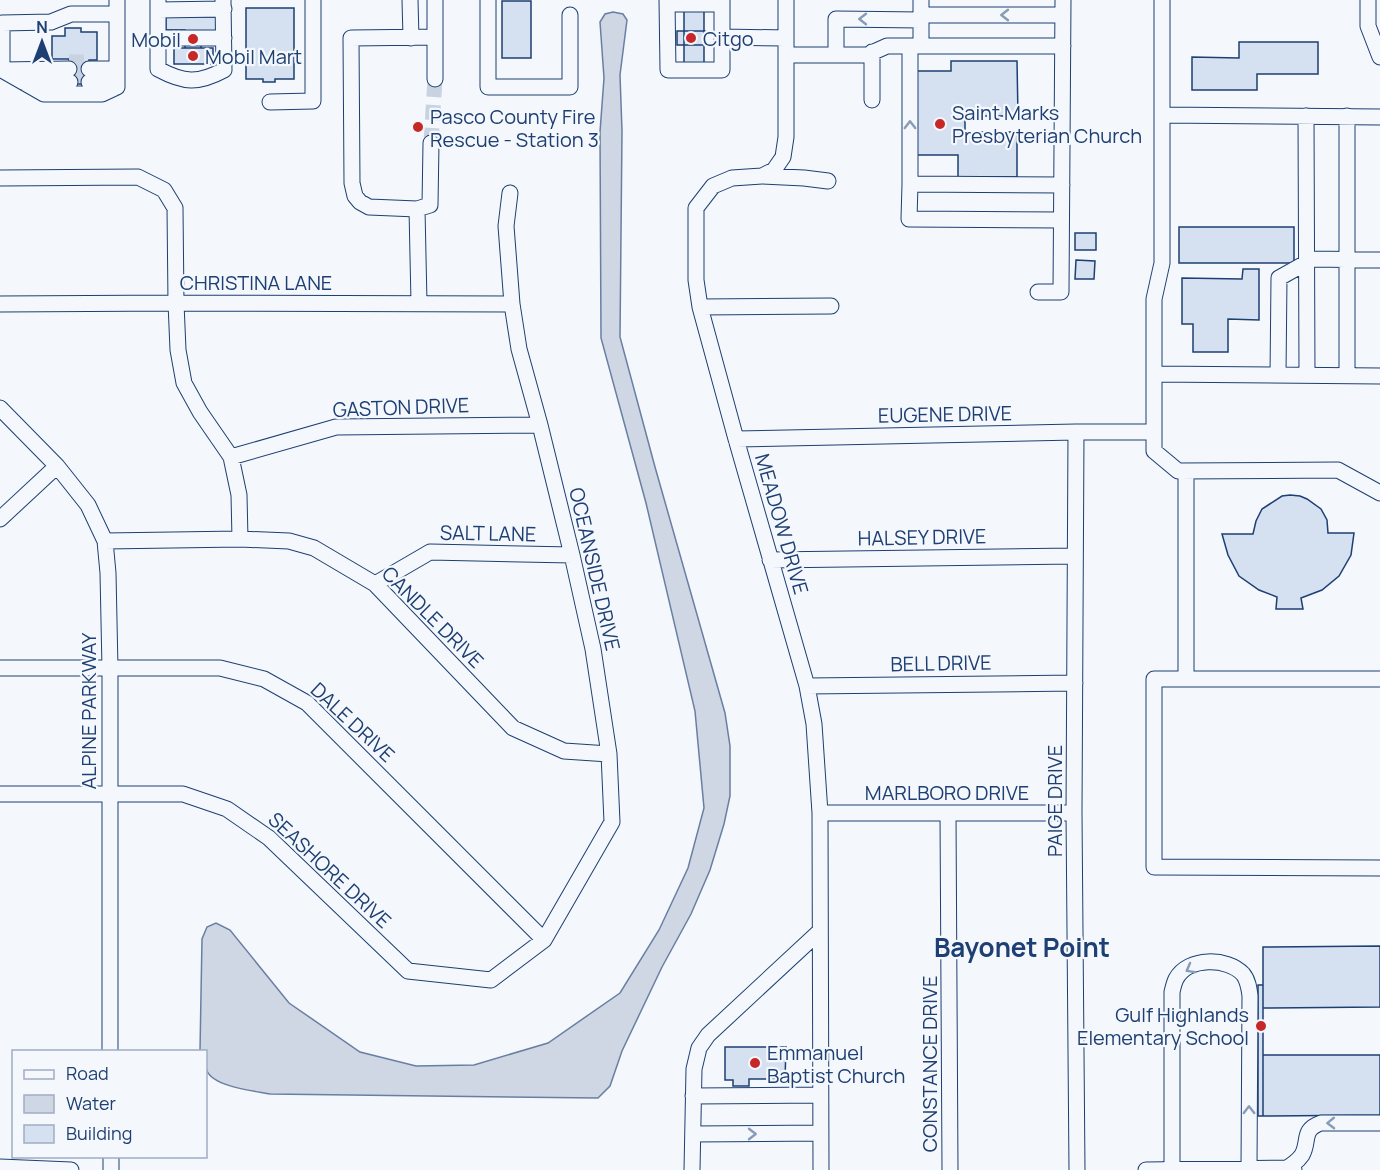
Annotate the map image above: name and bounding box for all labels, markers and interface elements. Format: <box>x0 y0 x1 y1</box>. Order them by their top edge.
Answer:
one-way arrow <box>1000 9 1009 21</box>
north arrow <box>12 12 72 72</box>
one-way arrow <box>858 13 867 25</box>
text: N <box>36 16 48 38</box>
place label: Citgo <box>703 25 754 52</box>
place label: Mobil <box>131 26 181 53</box>
marker: Citgo <box>684 31 698 45</box>
marker: Mobil <box>186 32 200 46</box>
place label: Mobil Mart <box>205 43 302 70</box>
marker: Mobil Mart <box>186 49 200 63</box>
place label: Saint Marks Presbyterian Church <box>952 99 1142 149</box>
place label: Pasco County Fire Rescue - Station 3 <box>430 103 599 153</box>
marker: Saint Marks Presbyterian Church <box>933 117 947 131</box>
marker: Pasco County Fire Rescue - Station 3 <box>411 120 425 134</box>
one-way arrow <box>904 121 916 130</box>
street label: CHRISTINA LANE <box>180 269 332 296</box>
street label: GASTON DRIVE <box>332 391 470 423</box>
street label: EUGENE DRIVE <box>878 399 1012 429</box>
street label: MEADOW DRIVE <box>749 451 815 597</box>
street label: OCEANSIDE DRIVE <box>563 485 627 653</box>
street label: SALT LANE <box>440 519 536 547</box>
street label: HALSEY DRIVE <box>857 522 987 552</box>
street label: CANDLE DRIVE <box>376 560 490 674</box>
street label: ALPINE PARKWAY <box>75 632 102 789</box>
street label: BELL DRIVE <box>890 649 992 677</box>
street label: DALE DRIVE <box>305 676 401 768</box>
street label: PAIGE DRIVE <box>1041 745 1068 857</box>
street label: MARLBORO DRIVE <box>865 779 1029 806</box>
street label: SEASHORE DRIVE <box>263 806 397 934</box>
district label: Bayonet Point <box>934 929 1110 965</box>
one-way arrow <box>1185 961 1196 973</box>
street label: CONSTANCE DRIVE <box>916 976 943 1152</box>
place label: Gulf Highlands Elementary School <box>1077 1001 1249 1051</box>
marker: Gulf Highlands Elementary School <box>1254 1019 1268 1033</box>
place label: Emmanuel Baptist Church <box>767 1039 905 1089</box>
legend <box>12 1050 207 1158</box>
marker: Emmanuel Baptist Church <box>748 1056 762 1070</box>
text: Road <box>66 1061 109 1085</box>
text: Water <box>66 1091 116 1115</box>
one-way arrow <box>1243 1106 1255 1115</box>
one-way arrow <box>1326 1117 1335 1130</box>
text: Building <box>66 1121 132 1145</box>
one-way arrow <box>747 1128 756 1140</box>

